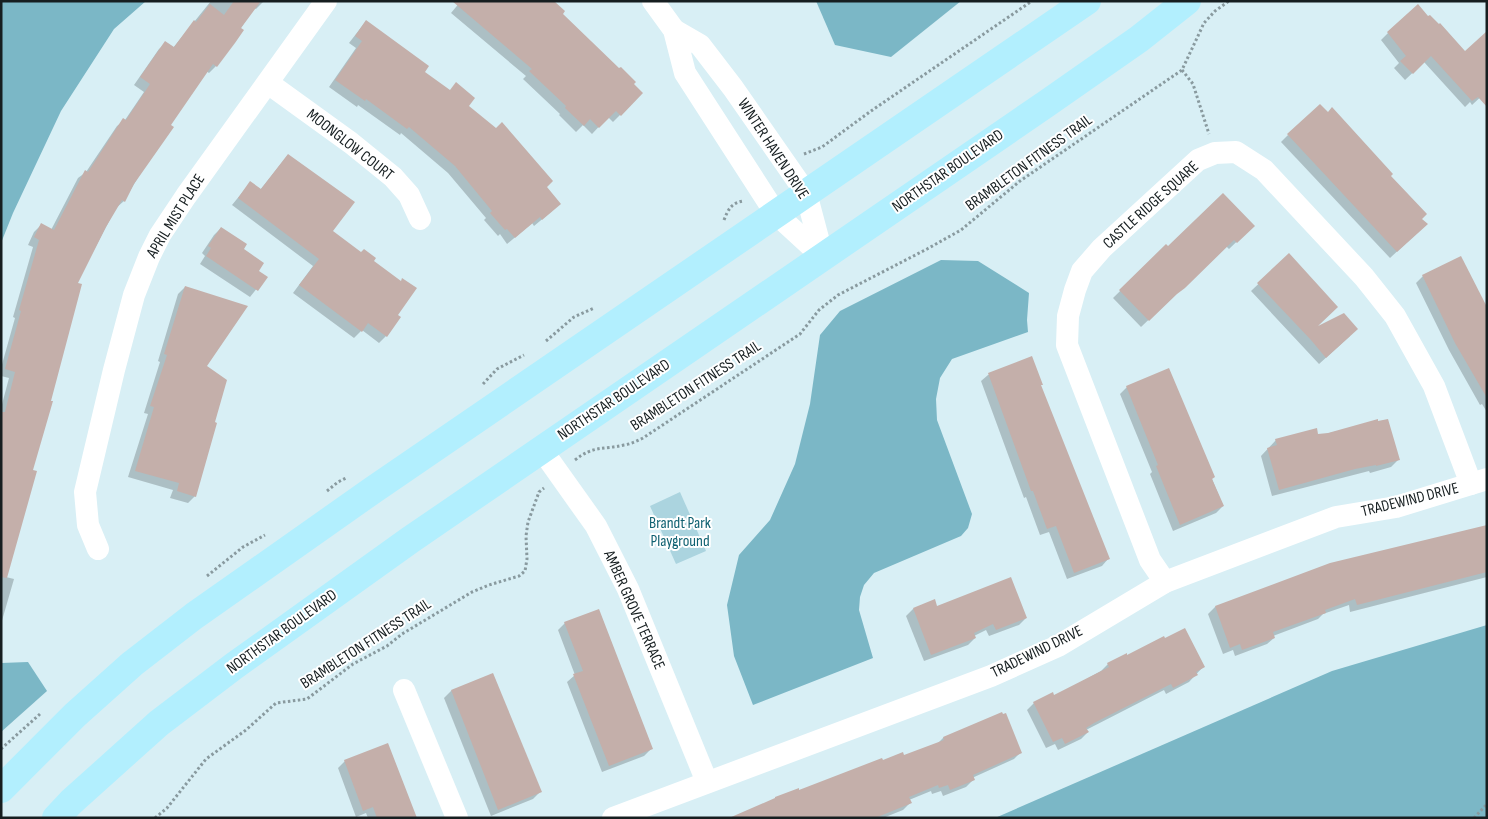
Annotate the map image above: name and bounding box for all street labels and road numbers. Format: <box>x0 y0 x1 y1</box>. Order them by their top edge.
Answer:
street label: WINTER HAVEN DRIVE <box>733 95 813 203</box>
street label: MOONGLOW COURT <box>303 105 398 185</box>
street label: BRAMBLETON FITNESS TRAIL <box>962 111 1096 215</box>
street label: NORTHSTAR BOULEVARD <box>889 125 1007 216</box>
street label: CASTLE RIDGE SQUARE <box>1099 157 1203 253</box>
street label: APRIL MIST PLACE <box>142 171 209 262</box>
street label: BRAMBLETON FITNESS TRAIL <box>627 337 765 435</box>
street label: NORTHSTAR BOULEVARD <box>554 355 674 445</box>
street label: TRADEWIND DRIVE <box>1359 479 1461 521</box>
street label: AMBER GROVE TERRACE <box>599 547 669 672</box>
street label: NORTHSTAR BOULEVARD <box>223 586 341 678</box>
street label: BRAMBLETON FITNESS TRAIL <box>297 595 435 693</box>
street label: TRADEWIND DRIVE <box>988 622 1086 682</box>

